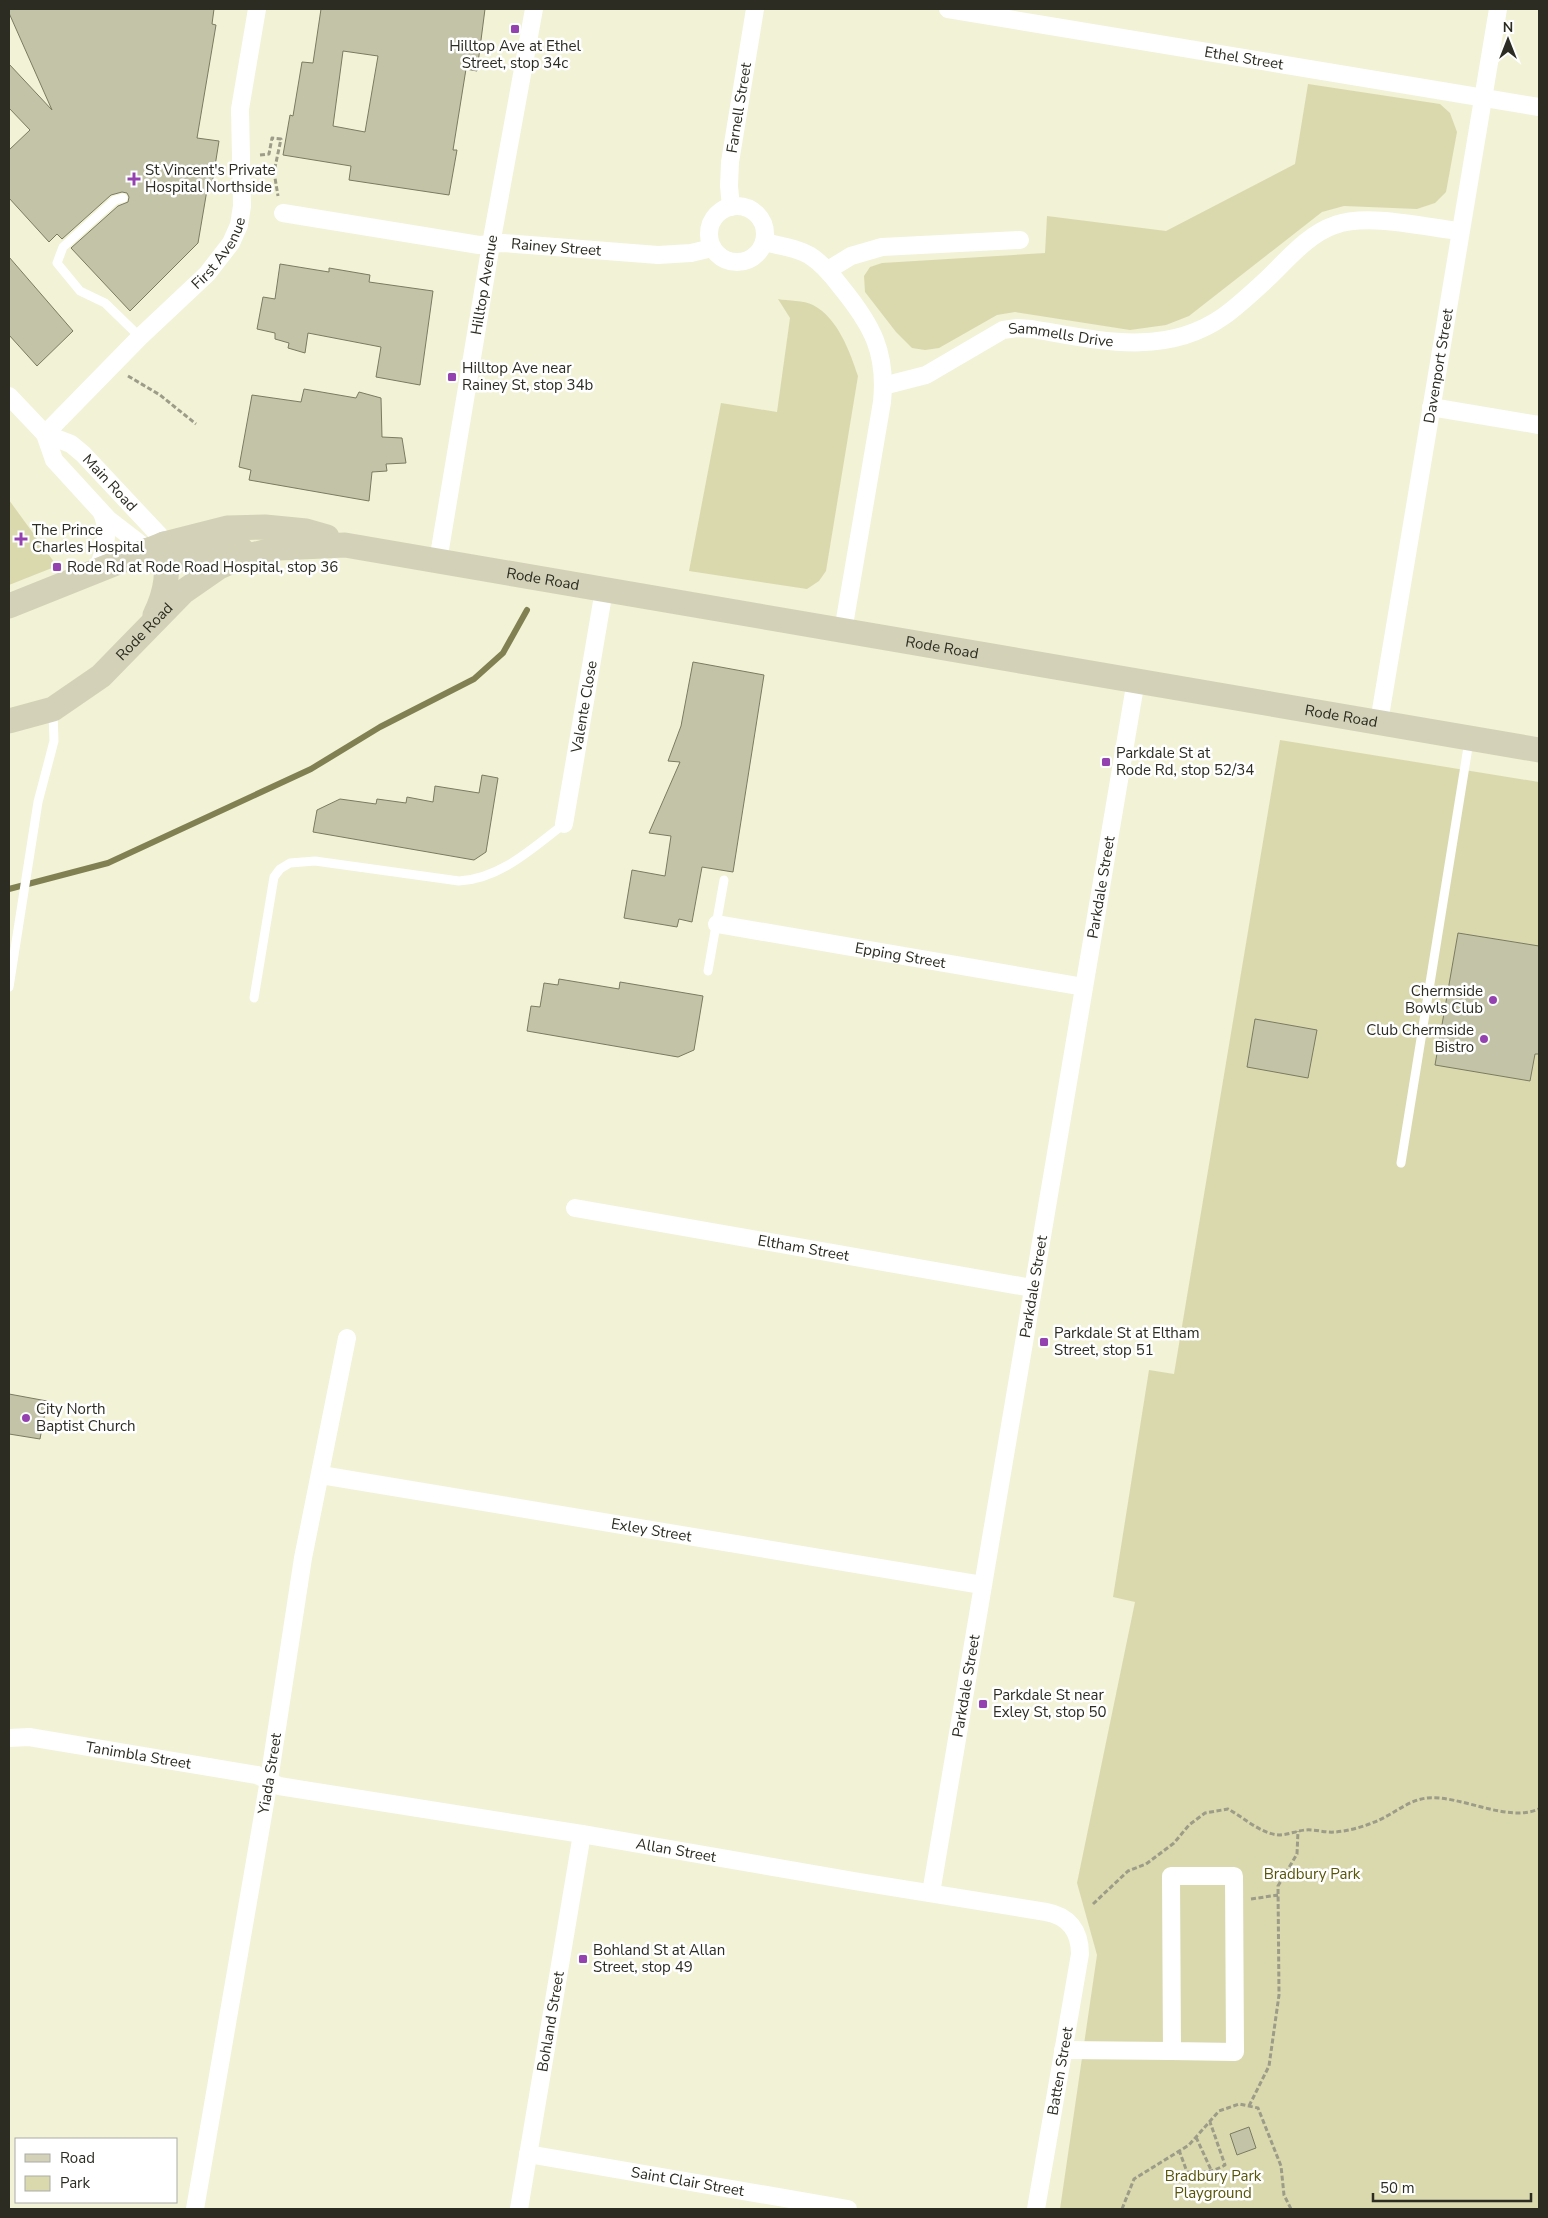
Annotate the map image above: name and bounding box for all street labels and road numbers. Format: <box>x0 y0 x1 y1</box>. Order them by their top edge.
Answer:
street label: Ethel Street <box>1203 42 1286 75</box>
street label: Farnell Street <box>722 60 756 155</box>
street label: First Avenue <box>187 216 250 294</box>
street label: Hilltop Avenue <box>466 233 502 336</box>
street label: Rainey Street <box>510 234 603 261</box>
street label: Davenport Street <box>1419 306 1458 425</box>
street label: Sammells Drive <box>1007 318 1114 351</box>
street label: Main Road <box>78 450 142 516</box>
street label: Rode Road <box>505 563 581 595</box>
street label: Rode Road <box>112 598 177 665</box>
street label: Rode Road <box>904 631 980 664</box>
street label: Valente Close <box>566 659 602 755</box>
street label: Rode Road <box>1303 700 1379 732</box>
street label: Parkdale Street <box>1082 834 1120 940</box>
street label: Epping Street <box>853 938 948 973</box>
street label: Eltham Street <box>756 1230 852 1266</box>
street label: Parkdale Street <box>1015 1233 1052 1339</box>
street label: Exley Street <box>610 1513 694 1547</box>
street label: Parkdale Street <box>947 1632 985 1739</box>
street label: Yiada Street <box>253 1731 286 1816</box>
street label: Tanimbla Street <box>84 1737 193 1774</box>
street label: Allan Street <box>634 1833 718 1867</box>
street label: Bohland Street <box>532 1969 569 2073</box>
street label: Batten Street <box>1042 2024 1078 2117</box>
street label: Saint Clair Street <box>630 2162 747 2201</box>

